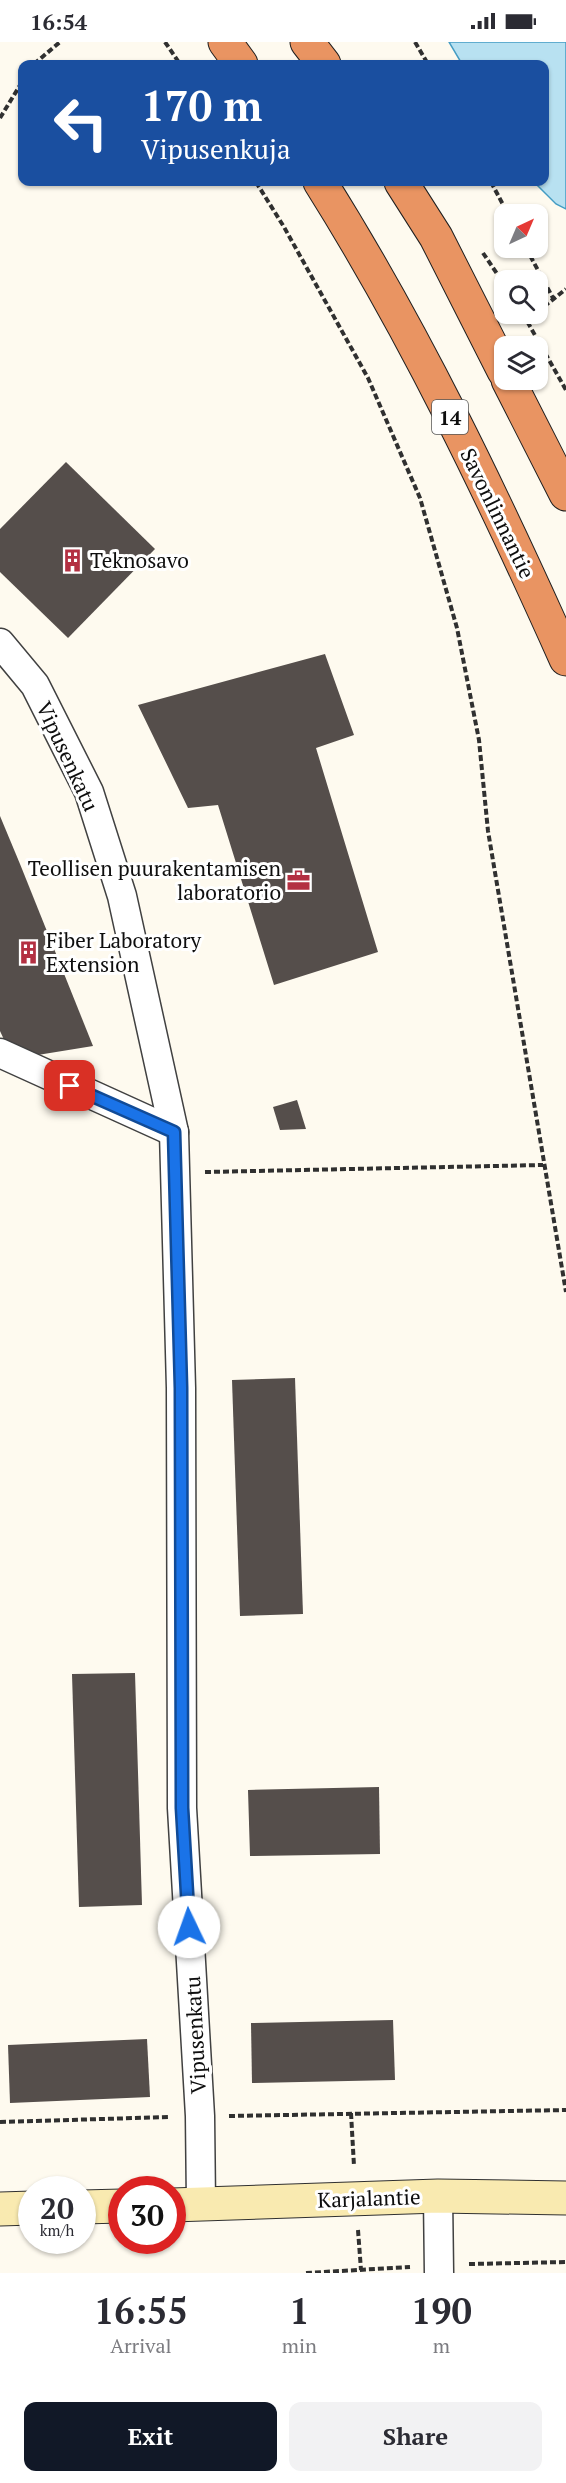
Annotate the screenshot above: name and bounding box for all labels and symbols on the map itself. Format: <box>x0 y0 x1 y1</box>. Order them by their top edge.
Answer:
north arrow <box>494 204 548 258</box>
road number: 14 <box>432 400 468 434</box>
street label: Savonlinnantie <box>454 443 542 583</box>
place label: Teknosavo <box>90 546 189 574</box>
building icon: Teknosavo <box>59 547 85 573</box>
street label: Vipusenkatu <box>30 697 106 815</box>
place label: Teollisen puurakentamisen laboratorio <box>28 854 282 906</box>
office icon: Teollisen puurakentamisen laboratorio <box>286 867 312 893</box>
place label: Fiber Laboratory Extension <box>46 926 202 978</box>
building icon: Fiber Laboratory Extension <box>15 939 41 965</box>
pin <box>44 1060 95 1111</box>
position arrow <box>157 1895 221 1959</box>
street label: Vipusenkatu <box>178 1975 212 2095</box>
speed limit sign: 30 <box>108 2176 186 2254</box>
street label: Karjalantie <box>317 2182 421 2214</box>

